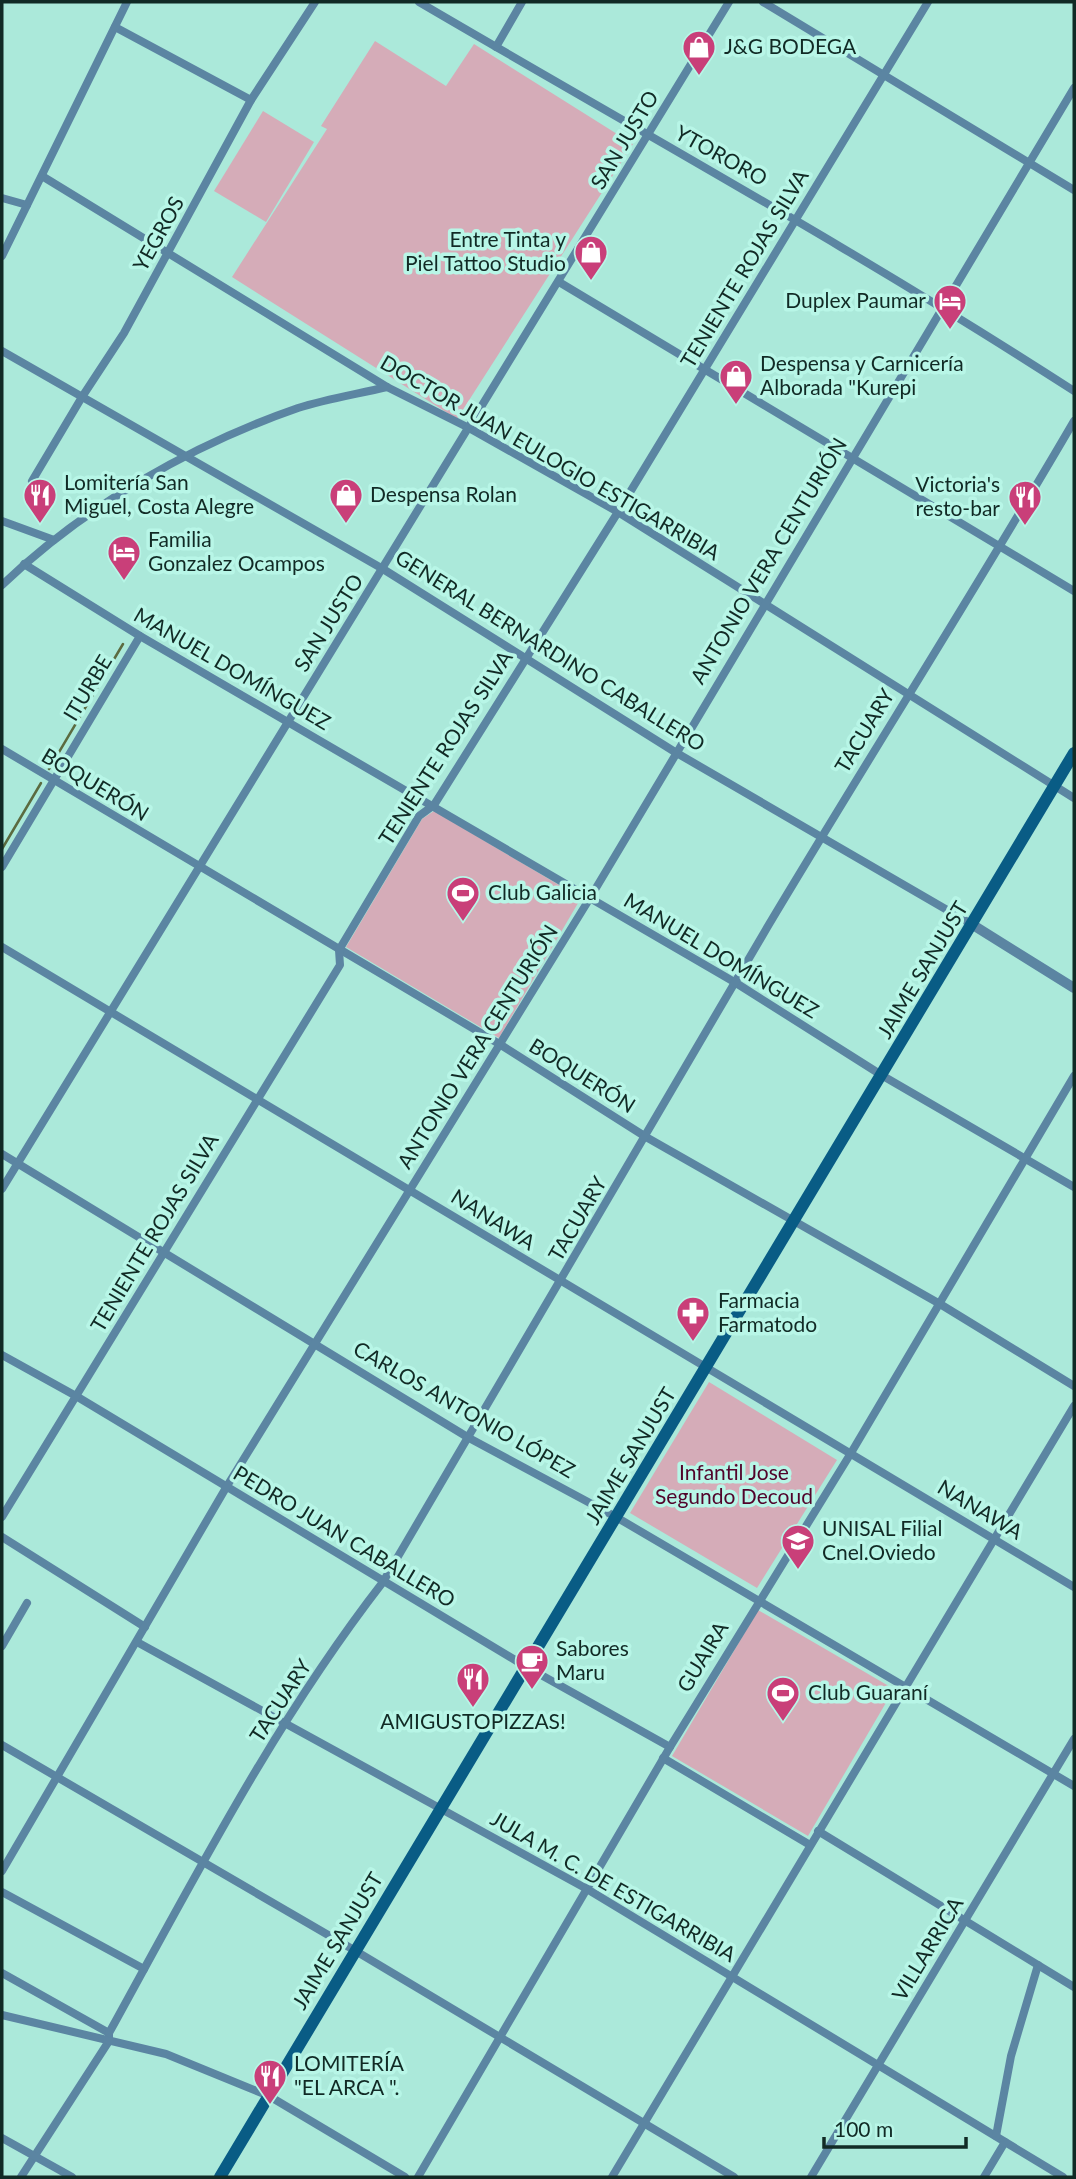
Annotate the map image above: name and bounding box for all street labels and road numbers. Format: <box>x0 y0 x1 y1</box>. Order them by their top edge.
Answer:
street label: SAN JUSTO <box>585 85 663 193</box>
street label: YTORORO <box>671 119 772 190</box>
street label: TENIENTE ROJAS SILVA <box>675 164 813 372</box>
street label: YEGROS <box>127 192 188 275</box>
street label: DOCTOR JUAN EULOGIO ESTIGARRIBIA <box>377 349 726 565</box>
street label: ANTONIO VERA CENTURIÓN <box>684 433 851 688</box>
street label: GENERAL BERNARDINO CABALLERO <box>391 544 710 756</box>
street label: SAN JUSTO <box>288 569 368 676</box>
street label: MANUEL DOMÍNGUEZ <box>130 601 335 734</box>
street label: TENIENTE ROJAS SILVA <box>373 645 517 849</box>
street label: ITURBE <box>57 650 116 725</box>
street label: TACUARY <box>829 683 899 777</box>
street label: BOQUERÓN <box>38 742 154 825</box>
street label: MANUEL DOMÍNGUEZ <box>620 887 824 1023</box>
street label: JAIME SANJUST <box>871 896 973 1042</box>
street label: ANTONIO VERA CENTURIÓN <box>391 920 562 1173</box>
street label: BOQUERÓN <box>525 1032 641 1117</box>
street label: TENIENTE ROJAS SILVA <box>85 1128 223 1336</box>
street label: TACUARY <box>542 1171 611 1265</box>
street label: NANAWA <box>447 1183 541 1255</box>
street label: CARLOS ANTONIO LÓPEZ <box>350 1335 580 1482</box>
street label: JAIME SANJUST <box>579 1382 681 1528</box>
street label: PEDRO JUAN CABALLERO <box>229 1460 460 1612</box>
street label: NANAWA <box>934 1474 1028 1544</box>
street label: GUAIRA <box>671 1616 733 1696</box>
street label: TACUARY <box>244 1653 316 1746</box>
street label: JULA M. C. DE ESTIGARRIBIA <box>487 1805 741 1967</box>
street label: JAIME SANJUST <box>286 1867 388 2013</box>
street label: VILLARRICA <box>886 1891 968 2005</box>

